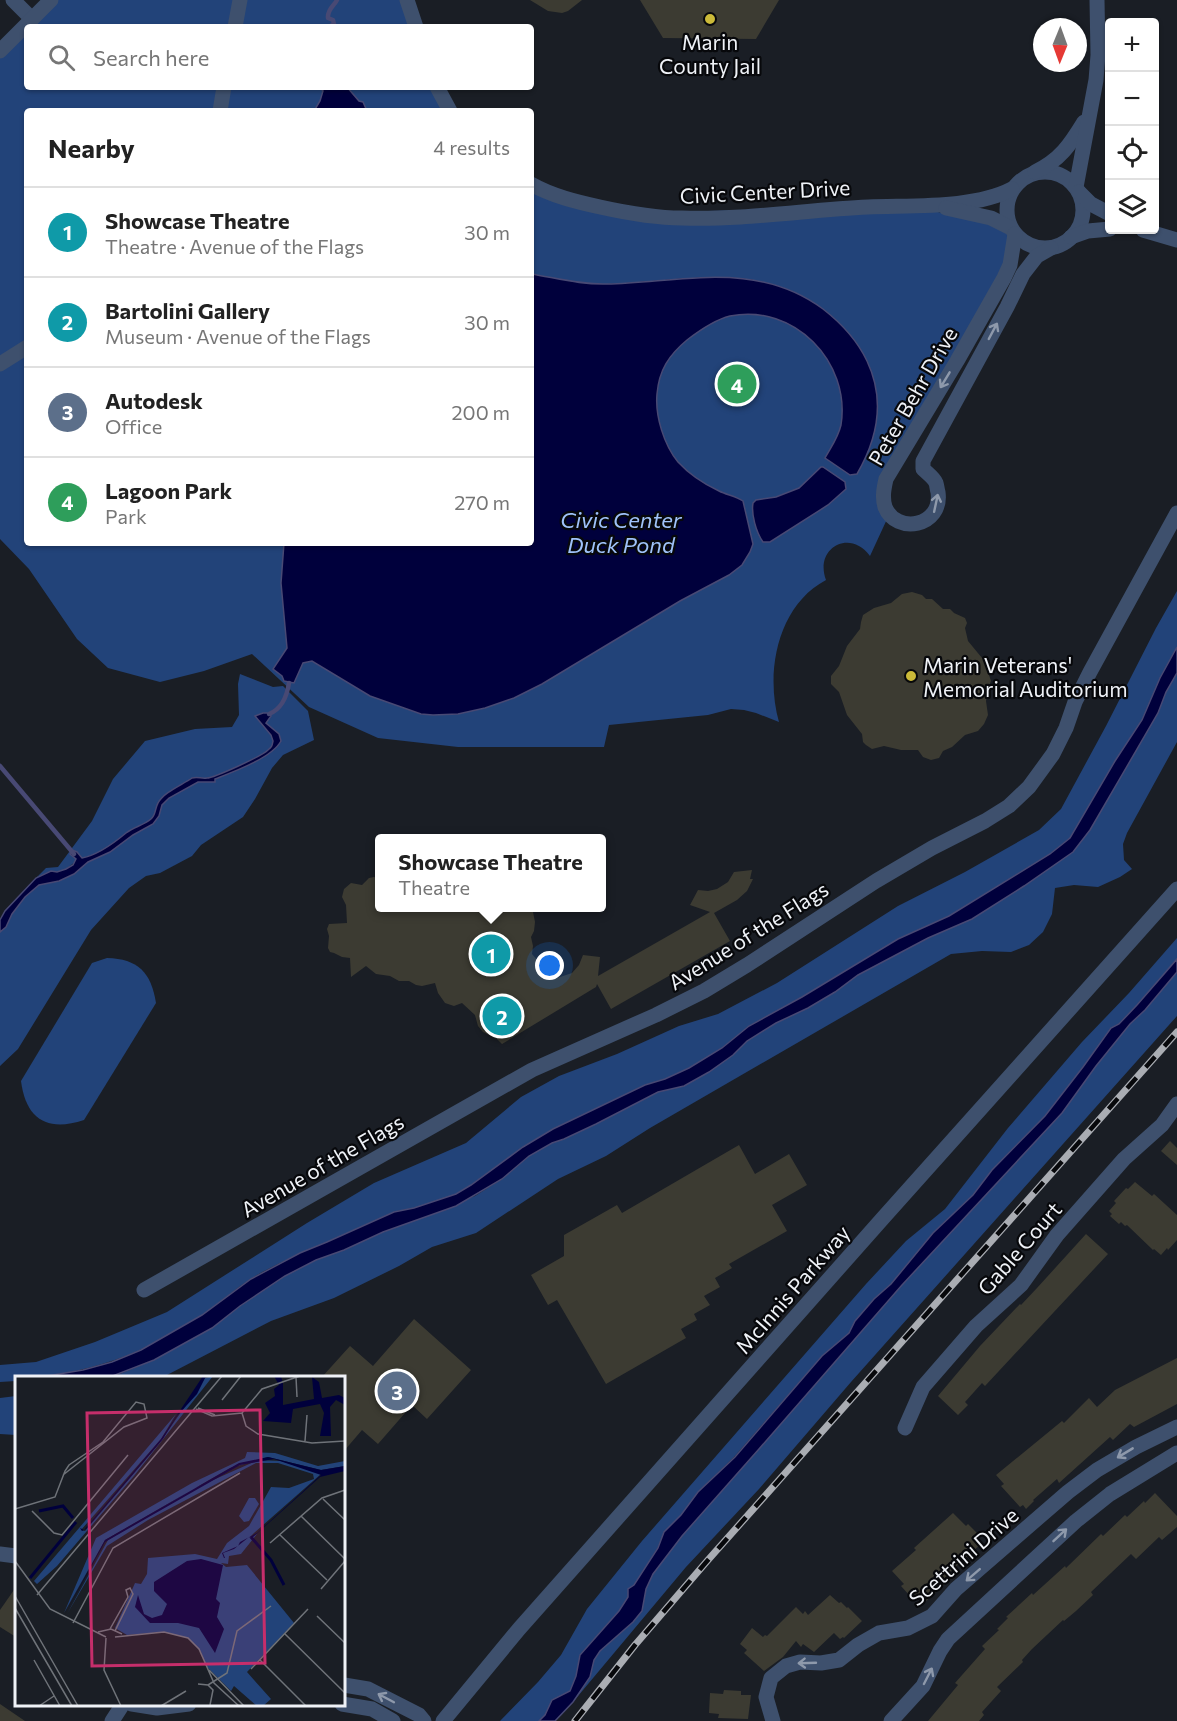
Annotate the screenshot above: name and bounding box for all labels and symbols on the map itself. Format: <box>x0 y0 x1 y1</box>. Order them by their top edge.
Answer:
marker: Marin County Jail <box>703 12 717 26</box>
north arrow <box>1033 18 1087 72</box>
place label: Marin County Jail <box>659 29 761 78</box>
street label: Civic Center Drive <box>679 174 851 208</box>
street label: Peter Behr Drive <box>862 322 962 470</box>
one-way arrow <box>988 323 999 341</box>
pin: 4 <box>718 362 756 406</box>
one-way arrow <box>939 371 951 388</box>
one-way arrow <box>931 494 942 513</box>
water label: Civic Center Duck Pond <box>560 506 683 558</box>
place label: Marin Veterans' Memorial Auditorium <box>923 652 1128 701</box>
marker: Marin Veterans' Memorial Auditorium <box>904 669 918 683</box>
street label: Avenue of the Flags <box>663 876 833 994</box>
pin: 1 <box>472 932 510 976</box>
your location <box>535 951 564 980</box>
pin: 2 <box>482 994 522 1038</box>
street label: Avenue of the Flags <box>236 1108 408 1222</box>
street label: Gable Court <box>972 1196 1066 1300</box>
street label: McInnis Parkway <box>730 1220 854 1358</box>
pin: 3 <box>378 1368 416 1414</box>
inset map <box>15 1376 345 1706</box>
one-way arrow <box>1117 1448 1134 1460</box>
street label: Scettrini Drive <box>903 1502 1023 1610</box>
one-way arrow <box>1052 1528 1067 1542</box>
one-way arrow <box>966 1568 981 1582</box>
one-way arrow <box>798 1657 817 1669</box>
one-way arrow <box>923 1668 935 1686</box>
one-way arrow <box>377 1692 395 1703</box>

